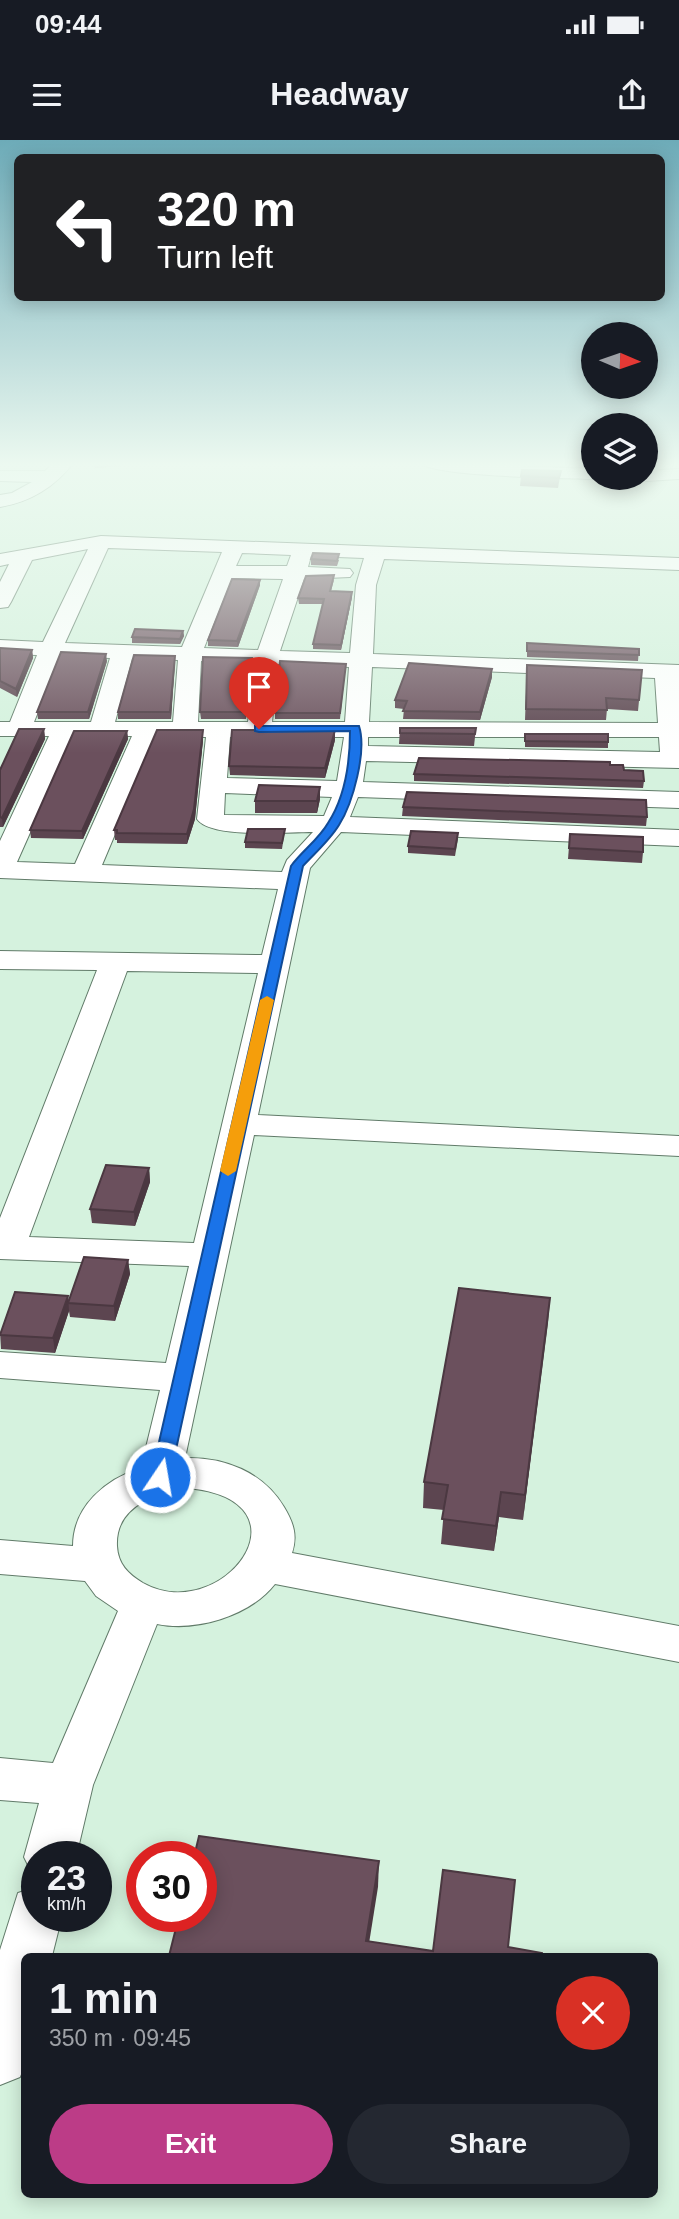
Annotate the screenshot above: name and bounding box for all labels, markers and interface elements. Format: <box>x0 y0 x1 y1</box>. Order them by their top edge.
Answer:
text: 09:44 <box>35 9 102 39</box>
icon: menu <box>28 76 66 114</box>
text: Headway <box>270 76 409 112</box>
icon: share <box>613 76 651 114</box>
icon: left <box>42 182 133 273</box>
text: 320 m <box>157 182 296 236</box>
text: Turn left <box>157 239 273 275</box>
north arrow <box>581 322 658 399</box>
map controls <box>581 322 658 490</box>
button: layers <box>581 413 658 490</box>
pin <box>229 657 289 729</box>
icon: arrive <box>240 668 278 706</box>
position arrow <box>123 1440 197 1514</box>
speed limit sign: 30 <box>126 1841 217 1932</box>
text: 23 <box>47 1858 86 1897</box>
text: km/h <box>47 1894 86 1914</box>
text: 1 min <box>49 1975 159 2022</box>
button: close <box>556 1976 630 2050</box>
text: 350 m · 09:45 <box>49 2025 191 2051</box>
button: Exit <box>49 2104 333 2184</box>
button: Share <box>347 2104 630 2184</box>

